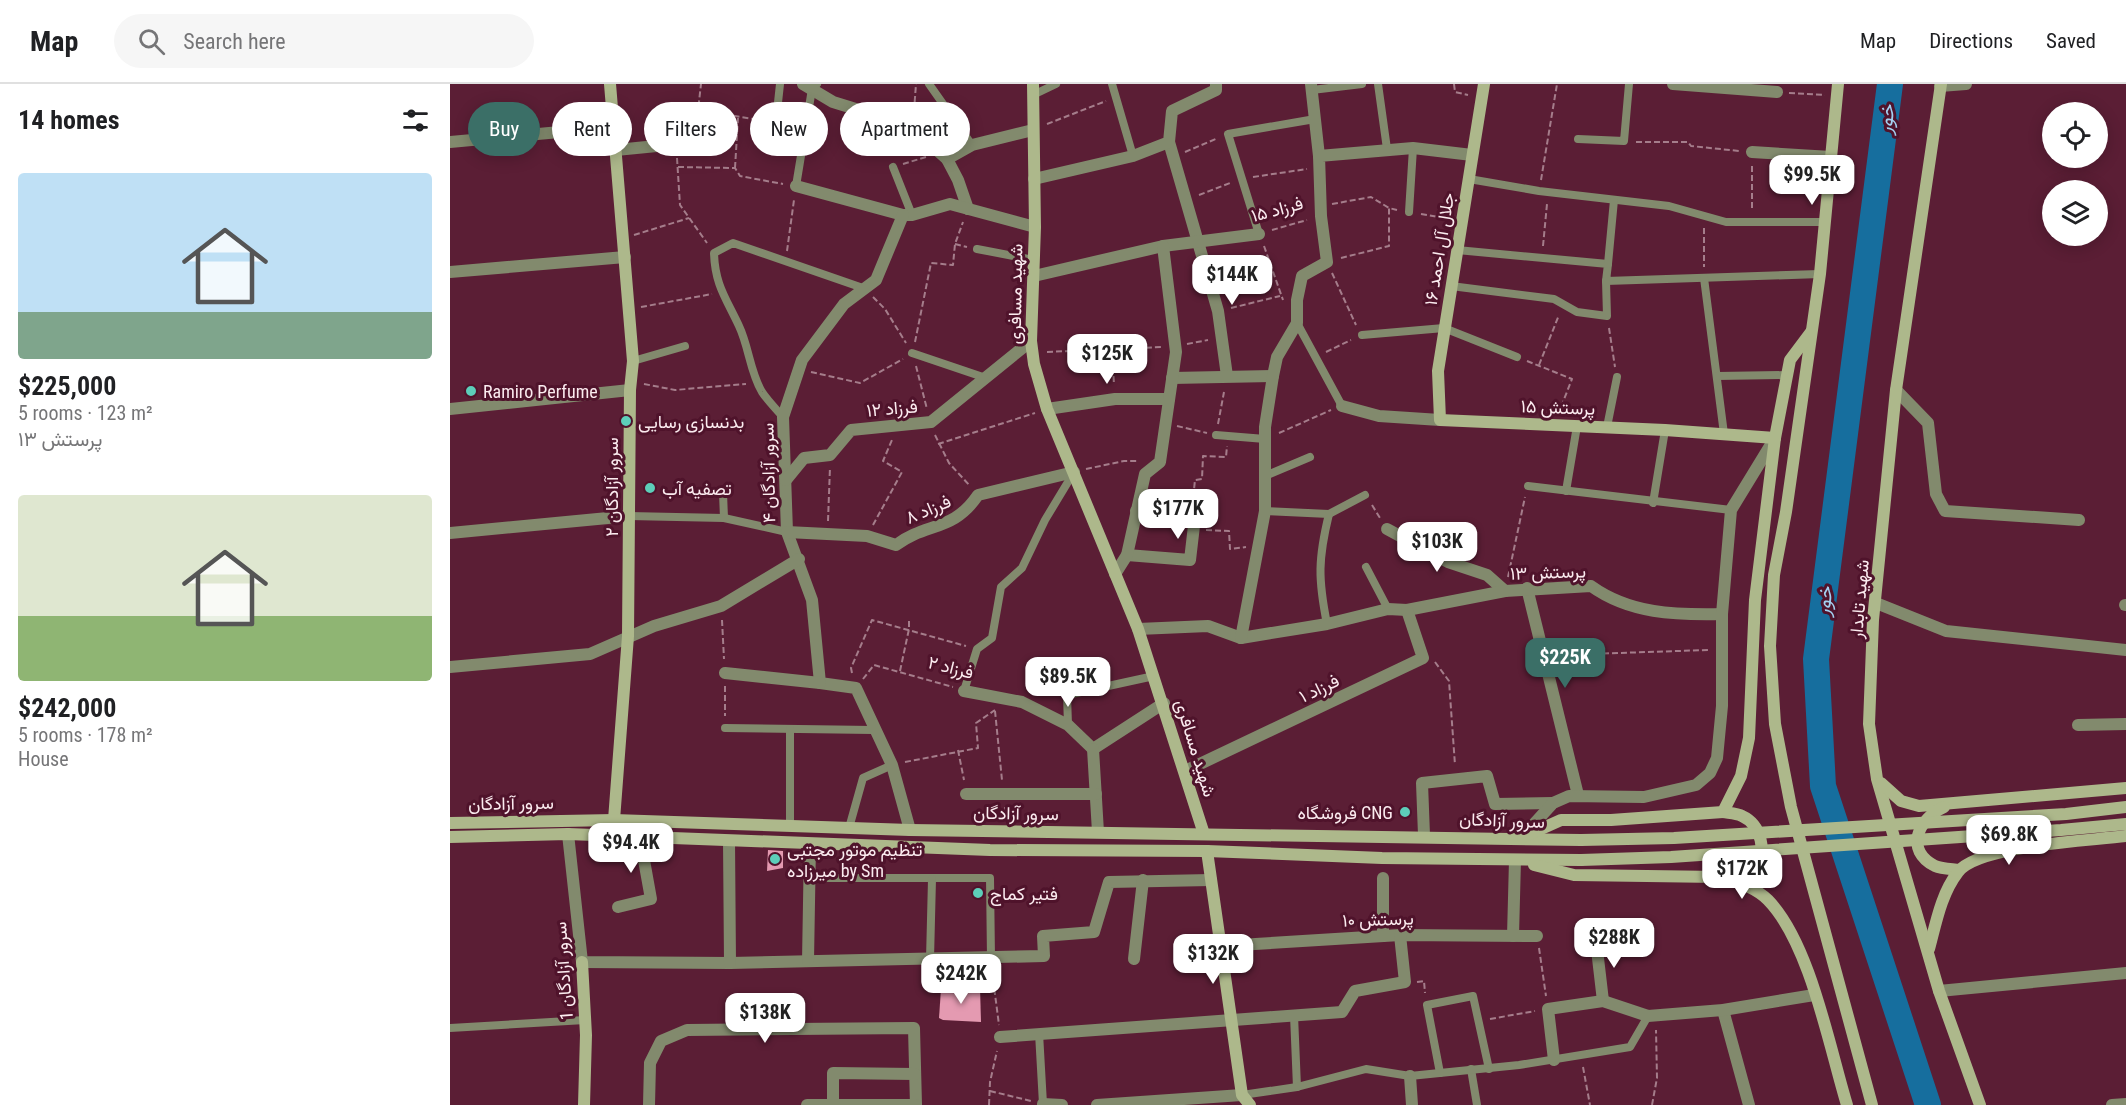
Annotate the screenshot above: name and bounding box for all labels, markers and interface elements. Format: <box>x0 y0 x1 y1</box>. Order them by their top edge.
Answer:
search box <box>114 14 534 68</box>
text: Map <box>30 25 78 58</box>
icon: search <box>135 25 168 58</box>
text: Search here <box>183 29 286 54</box>
text: Map <box>1860 29 1896 53</box>
text: Directions <box>1929 29 2013 53</box>
text: Saved <box>2046 29 2096 53</box>
chip: Buy <box>468 102 540 156</box>
chip: Rent <box>552 102 632 156</box>
chip: Filters <box>644 102 738 156</box>
chip: New <box>750 102 828 156</box>
chip: Apartment <box>840 102 970 156</box>
water label: خور <box>1872 102 1901 137</box>
map controls <box>2042 102 2108 246</box>
button: locate <box>2042 102 2108 168</box>
icon: filters <box>399 104 432 137</box>
text: 14 homes <box>18 105 120 135</box>
pin: $99.5K <box>1763 155 1861 206</box>
text: $99.5K <box>1783 162 1841 186</box>
button: layers <box>2042 180 2108 246</box>
street label: جلال آل احمد ۱۶ <box>1420 191 1459 307</box>
street label: فرزاد ۱۵ <box>1249 192 1305 227</box>
icon: home <box>171 212 279 320</box>
street label: شهید مسافری <box>1004 243 1027 345</box>
pin: $144K <box>1190 255 1274 306</box>
text: $144K <box>1206 262 1258 286</box>
pin: $125K <box>1065 334 1149 385</box>
text: $125K <box>1081 341 1133 365</box>
text: $225,000 <box>18 371 116 401</box>
place label: Ramiro Perfume <box>483 381 598 402</box>
marker: Ramiro Perfume <box>464 384 478 398</box>
street label: فرزاد ۱۲ <box>865 395 919 422</box>
street label: پرستش ۱۵ <box>1520 395 1596 421</box>
text: 5 rooms · 123 m² <box>18 401 153 425</box>
place label: بدنسازی رسایی <box>638 411 744 433</box>
marker: بدنسازی رسایی <box>619 414 633 428</box>
street label: سرور آزادگان ۴ <box>757 423 780 523</box>
text: پرستش ۱۳ <box>18 427 102 451</box>
street label: سرور آزادگان ۲ <box>601 437 623 537</box>
place label: تصفیه آب <box>662 478 732 499</box>
marker: تصفیه آب <box>643 481 657 495</box>
pin: $177K <box>1136 489 1220 540</box>
street label: فرزاد ۸ <box>902 490 954 529</box>
text: $177K <box>1152 496 1204 520</box>
pin: $103K <box>1395 522 1479 573</box>
text: $103K <box>1411 529 1463 553</box>
icon: home <box>171 534 279 642</box>
street label: شهید تابدار <box>1845 559 1874 640</box>
street label: پرستش ۱۳ <box>1510 560 1586 586</box>
water label: خور <box>1810 584 1839 619</box>
pin: $225K <box>1523 638 1607 689</box>
text: $225K <box>1539 645 1591 669</box>
street label: فرزاد ۲ <box>926 651 976 684</box>
pin: $89.5K <box>1019 657 1117 708</box>
text: $89.5K <box>1039 664 1097 688</box>
street label: فرزاد ۱ <box>1296 669 1343 708</box>
text: $242,000 <box>18 693 116 723</box>
street label: شهید مسافری <box>1170 697 1221 800</box>
text: 5 rooms · 178 m² <box>18 723 153 747</box>
text: House <box>18 747 69 771</box>
street label: سرور آزادگان <box>468 792 554 815</box>
street label: سرور آزادگان <box>973 802 1059 825</box>
place label: فروشگاه CNG <box>1297 802 1393 824</box>
marker: فروشگاه CNG <box>1398 805 1412 819</box>
street label: سرور آزادگان <box>1459 808 1545 833</box>
pin: $69.8K <box>1960 815 2058 866</box>
text: $69.8K <box>1980 822 2038 846</box>
pin: $94.4K <box>582 823 680 874</box>
text: $94.4K <box>602 830 660 854</box>
place label: تنظیم موتور مجتبی میرزاده by Sm <box>787 839 923 882</box>
pin: $172K <box>1700 849 1784 900</box>
marker: تنظیم موتور مجتبی میرزاده by Sm <box>768 852 782 866</box>
text: $172K <box>1716 856 1768 880</box>
place label: فتیر کماج <box>990 883 1058 906</box>
marker: فتیر کماج <box>971 886 985 900</box>
street label: پرستش ۱۰ <box>1342 907 1414 933</box>
pin: $288K <box>1572 918 1656 969</box>
street label: سرور آزادگان 1 <box>549 921 578 1021</box>
text: $288K <box>1588 925 1640 949</box>
pin: $132K <box>1171 934 1255 985</box>
text: $132K <box>1187 941 1239 965</box>
pin: $242K <box>919 954 1003 1005</box>
text: $242K <box>935 961 987 985</box>
pin: $138K <box>723 993 807 1044</box>
text: $138K <box>739 1000 791 1024</box>

